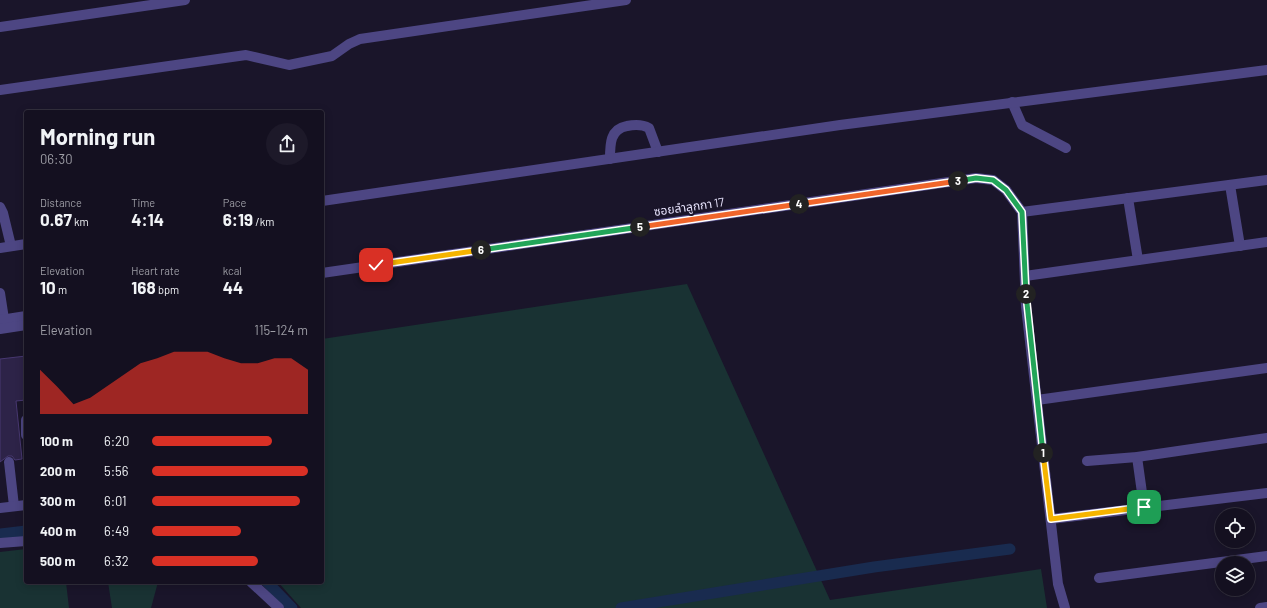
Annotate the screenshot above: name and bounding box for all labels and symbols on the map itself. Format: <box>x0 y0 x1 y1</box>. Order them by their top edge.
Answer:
pin: 3 <box>948 171 968 191</box>
street label: ซอยลำลูกกา 17 <box>653 194 725 219</box>
pin: 4 <box>789 194 809 214</box>
pin: 5 <box>630 217 650 237</box>
pin: 6 <box>471 240 491 260</box>
pin <box>359 248 393 282</box>
pin: 2 <box>1016 284 1036 304</box>
pin: 1 <box>1033 443 1053 463</box>
pin <box>1127 490 1161 524</box>

